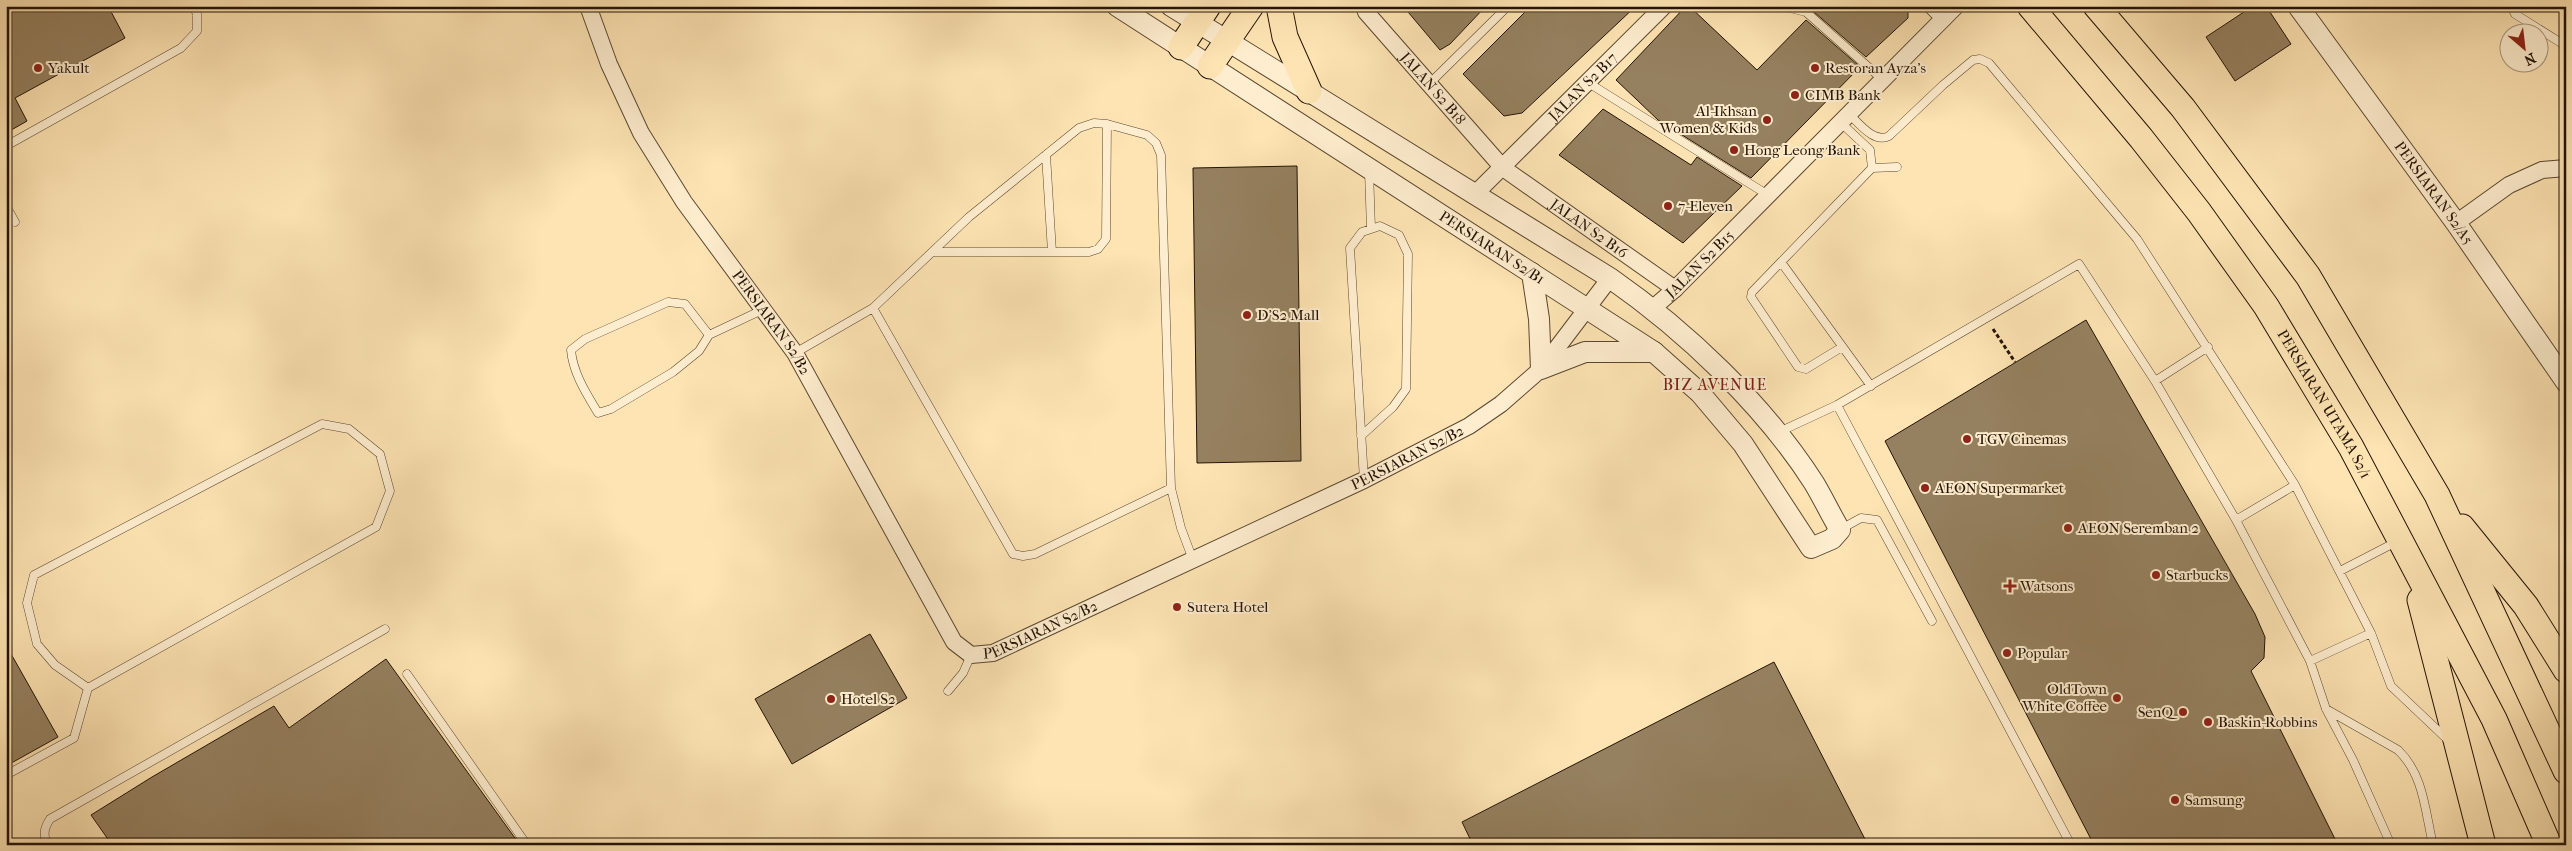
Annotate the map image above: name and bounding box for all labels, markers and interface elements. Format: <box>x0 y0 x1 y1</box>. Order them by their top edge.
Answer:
north arrow <box>2500 22 2550 72</box>
street label: JALAN S2 B18 <box>1396 48 1470 128</box>
street label: JALAN S2 B17 <box>1544 49 1621 126</box>
text: N <box>2521 49 2539 69</box>
place label: Yakult <box>47 59 90 77</box>
place label: Restoran Ayza's <box>1825 59 1926 77</box>
marker: Yakult <box>32 62 44 74</box>
marker: Restoran Ayza's <box>1809 62 1821 74</box>
place label: CIMB Bank <box>1805 86 1881 104</box>
marker: CIMB Bank <box>1789 89 1801 101</box>
place label: Al-Ikhsan Women & Kids <box>1659 102 1757 137</box>
marker: Al-Ikhsan Women & Kids <box>1761 114 1773 126</box>
street label: PERSIARAN S2/A5 <box>2391 138 2477 248</box>
place label: Hong Leong Bank <box>1744 141 1861 159</box>
marker: Hong Leong Bank <box>1728 144 1740 156</box>
street label: JALAN S2 B16 <box>1546 194 1632 262</box>
place label: 7-Eleven <box>1678 197 1733 215</box>
marker: 7-Eleven <box>1662 200 1674 212</box>
street label: PERSIARAN S2/B1 <box>1436 207 1548 288</box>
street label: JALAN S2 B15 <box>1661 226 1737 303</box>
street label: PERSIARAN S2/B2 <box>728 267 814 378</box>
place label: D'S2 Mall <box>1257 306 1319 324</box>
marker: D'S2 Mall <box>1241 309 1253 321</box>
street label: PERSIARAN UTAMA S2/1 <box>2273 326 2375 482</box>
district label: BIZ AVENUE <box>1663 375 1767 394</box>
street label: PERSIARAN S2/B2 <box>1348 421 1467 494</box>
place label: TGV Cinemas <box>1977 430 2067 448</box>
marker: TGV Cinemas <box>1961 433 1973 445</box>
place label: AEON Supermarket <box>1934 479 2065 497</box>
marker: AEON Supermarket <box>1919 482 1931 494</box>
place label: AEON Seremban 2 <box>2077 519 2199 537</box>
marker: AEON Seremban 2 <box>2062 522 2074 534</box>
place label: Starbucks <box>2166 566 2229 584</box>
marker: Starbucks <box>2150 569 2162 581</box>
place label: Watsons <box>2019 577 2074 595</box>
marker: Watsons <box>2004 580 2016 592</box>
street label: PERSIARAN S2/B2 <box>982 596 1101 663</box>
place label: Sutera Hotel <box>1187 598 1269 616</box>
marker: Sutera Hotel <box>1171 601 1183 613</box>
place label: Popular <box>2017 644 2068 662</box>
marker: Popular <box>2001 647 2013 659</box>
place label: OldTown White Coffee <box>2021 680 2108 715</box>
place label: Hotel S2 <box>841 690 896 708</box>
marker: OldTown White Coffee <box>2111 692 2123 704</box>
marker: Hotel S2 <box>825 693 837 705</box>
place label: SenQ <box>2138 703 2178 721</box>
marker: SenQ <box>2177 706 2189 718</box>
place label: Baskin-Robbins <box>2218 713 2318 731</box>
marker: Baskin-Robbins <box>2202 716 2214 728</box>
place label: Samsung <box>2185 791 2244 809</box>
marker: Samsung <box>2169 794 2181 806</box>

